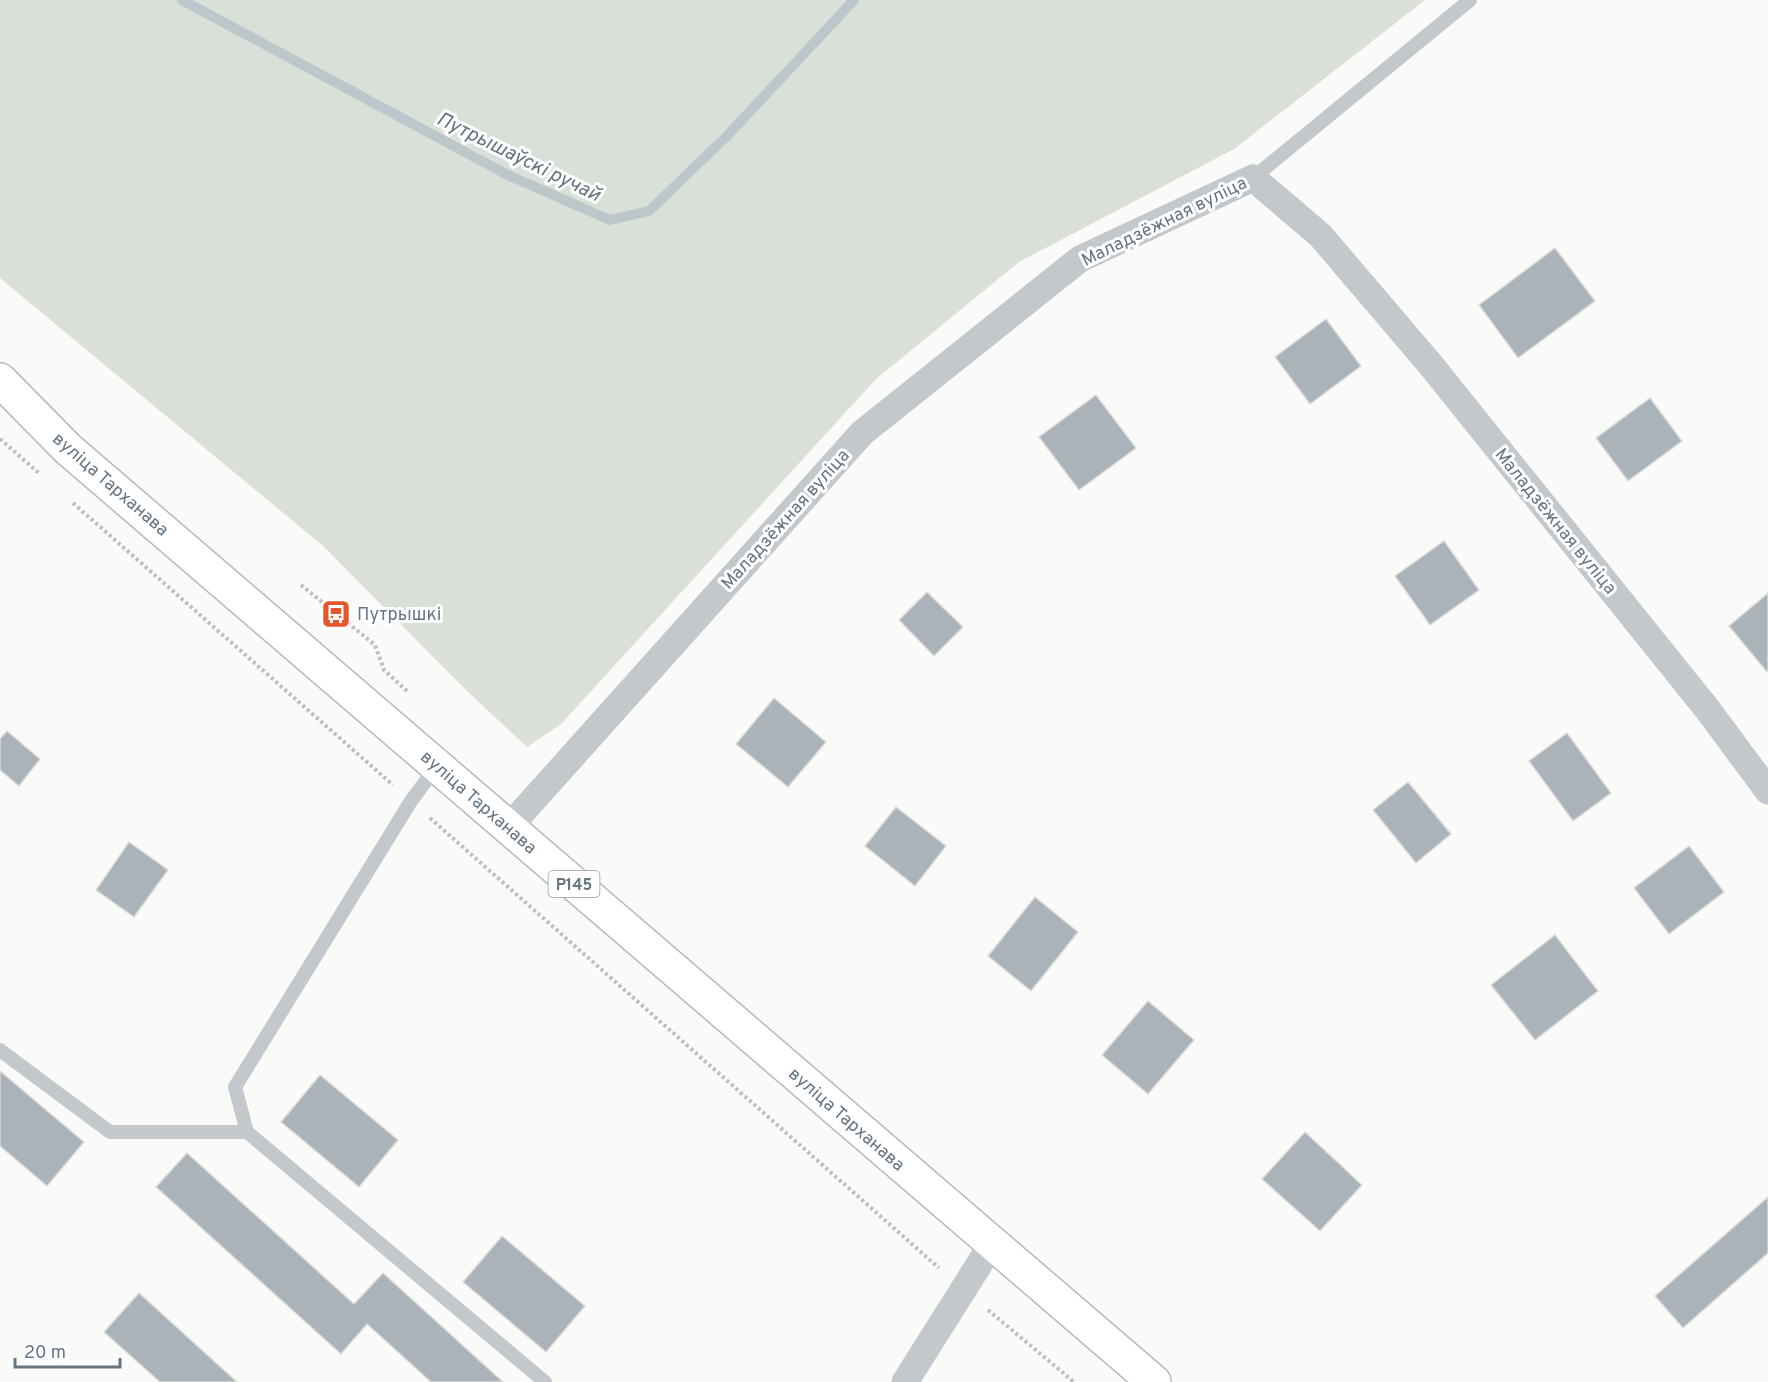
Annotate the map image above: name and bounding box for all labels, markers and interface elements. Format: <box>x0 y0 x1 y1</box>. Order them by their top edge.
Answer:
water label: Путрышаўскі ручай <box>432 107 606 209</box>
street label: Маладзёжная вуліца <box>1078 172 1251 272</box>
street label: вуліца Тарханава <box>47 428 173 542</box>
street label: Маладзёжная вуліца <box>1489 444 1621 600</box>
street label: Маладзёжная вуліца <box>717 445 855 595</box>
bus stop icon: Путрышкі <box>320 598 352 630</box>
place label: Путрышкі <box>357 604 441 627</box>
street label: вуліца Тарханава <box>415 746 541 860</box>
road number: Р145 <box>548 871 600 897</box>
street label: вуліца Тарханава <box>783 1063 909 1177</box>
scale bar <box>15 1331 120 1369</box>
text: 20 m <box>24 1342 66 1365</box>

